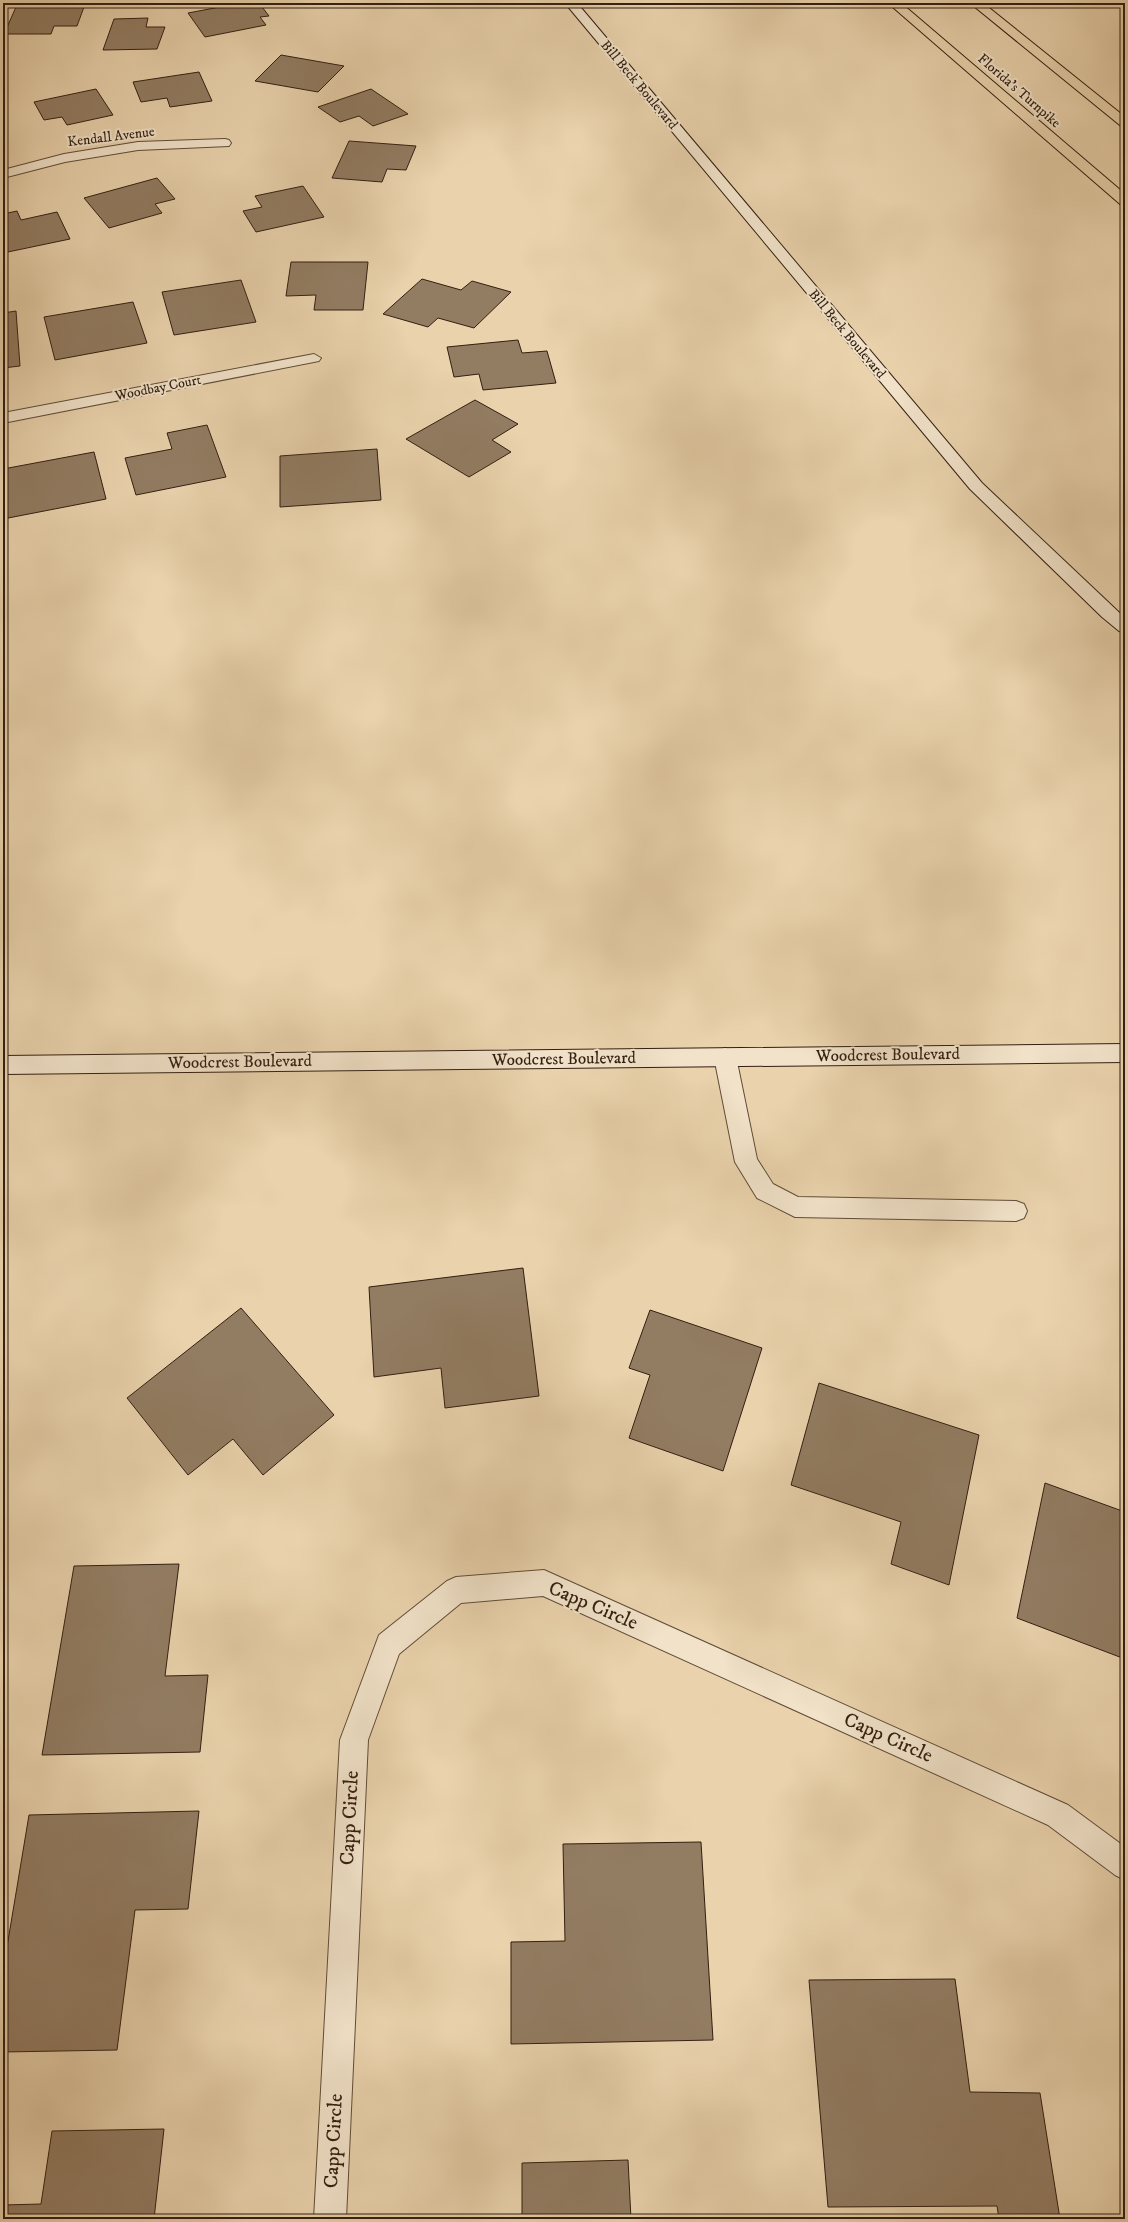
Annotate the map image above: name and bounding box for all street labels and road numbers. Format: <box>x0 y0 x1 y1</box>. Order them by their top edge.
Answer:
street label: Bill Beck Boulevard <box>596 37 682 133</box>
street label: Florida's Turnpike <box>974 50 1064 132</box>
street label: Kendall Avenue <box>66 123 156 151</box>
street label: Bill Beck Boulevard <box>804 286 890 382</box>
street label: Woodbay Court <box>112 371 203 405</box>
street label: Woodcrest Boulevard <box>815 1043 961 1067</box>
street label: Woodcrest Boulevard <box>491 1047 637 1071</box>
street label: Woodcrest Boulevard <box>167 1050 313 1074</box>
street label: Capp Circle <box>545 1576 641 1636</box>
street label: Capp Circle <box>840 1707 936 1769</box>
street label: Capp Circle <box>335 1770 365 1866</box>
street label: Capp Circle <box>319 2093 349 2189</box>

